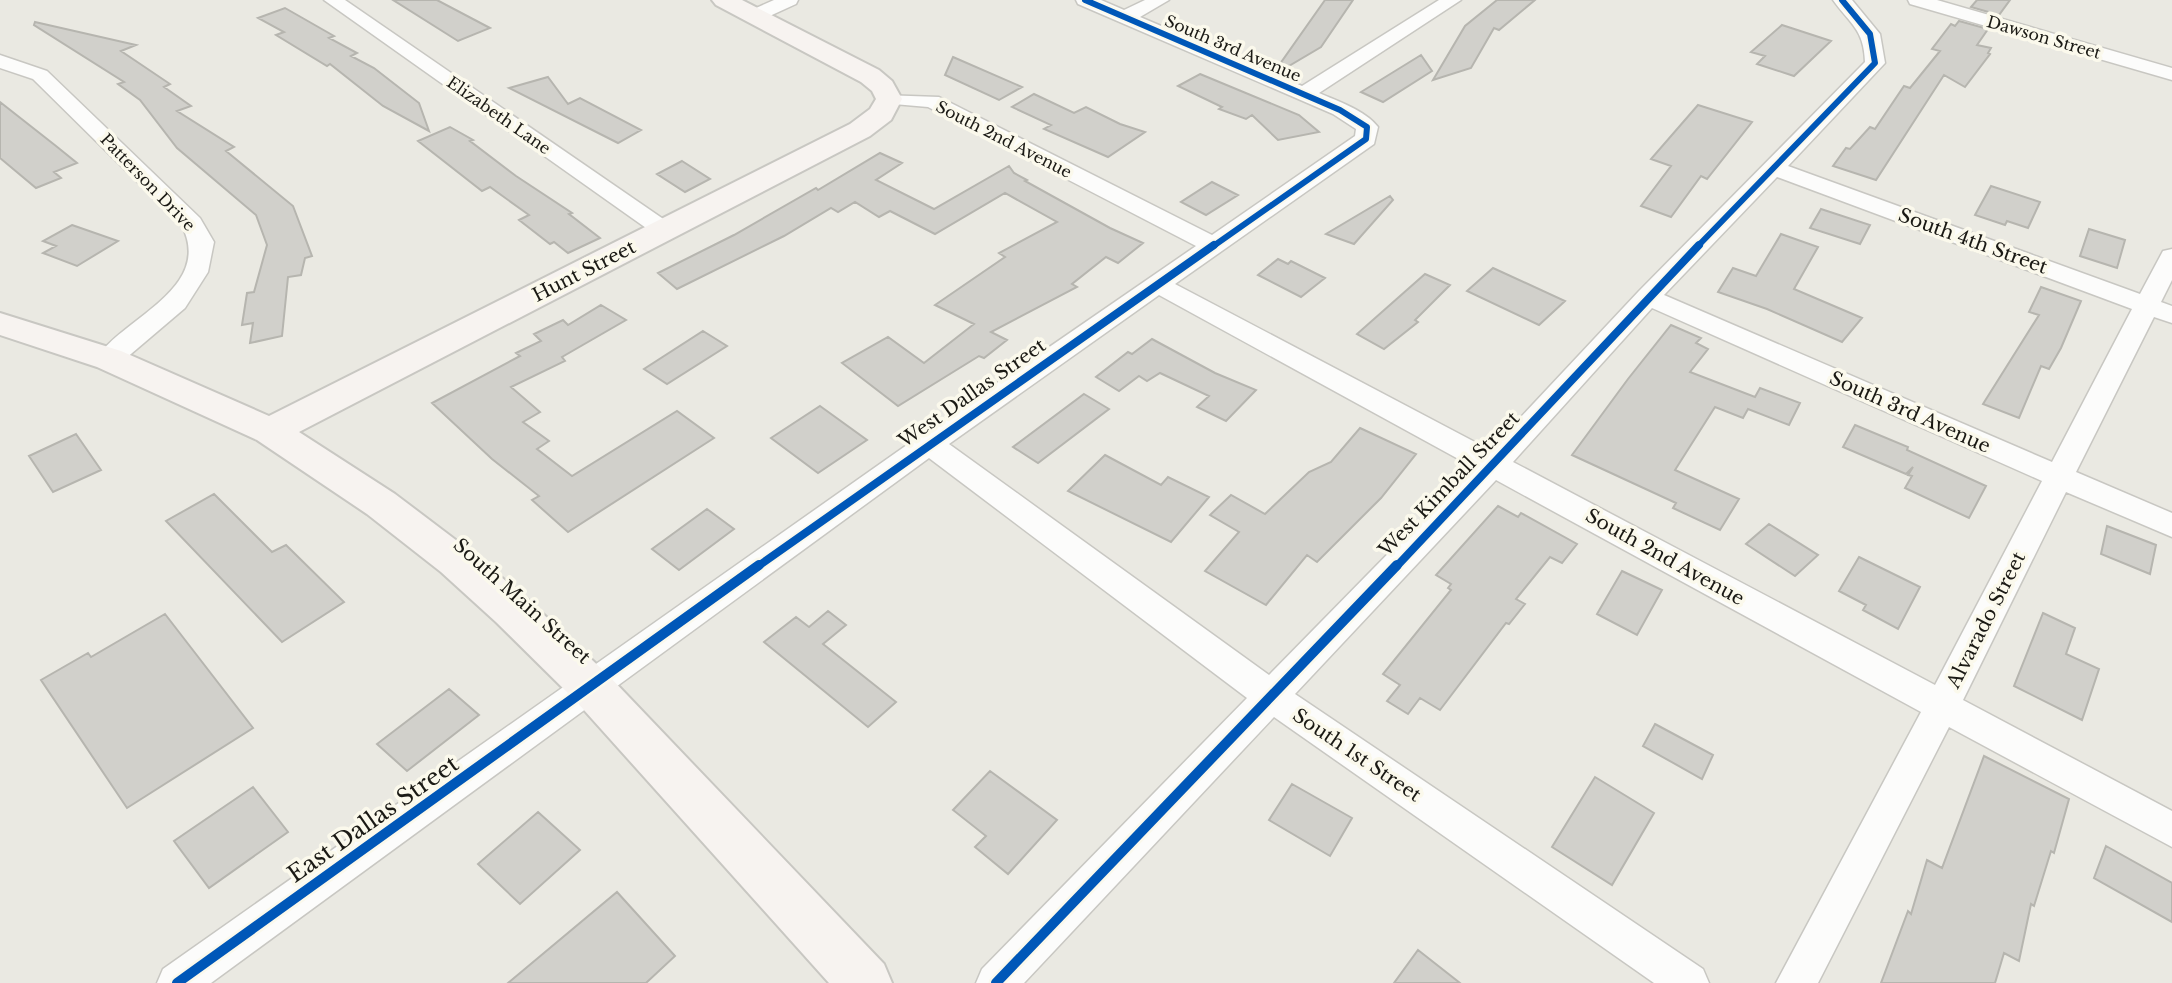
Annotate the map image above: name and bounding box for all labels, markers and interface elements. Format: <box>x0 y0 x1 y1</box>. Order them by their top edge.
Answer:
street label: South 3rd Avenue <box>1162 10 1304 86</box>
street label: Dawson Street <box>1985 11 2103 63</box>
street label: Elizabeth Lane <box>443 72 555 158</box>
street label: South 2nd Avenue <box>933 96 1075 182</box>
street label: Patterson Drive <box>96 129 200 235</box>
street label: South 4th Street <box>1895 203 2052 279</box>
street label: Hunt Street <box>529 235 640 307</box>
street label: West Dallas Street <box>893 333 1051 453</box>
street label: South 3rd Avenue <box>1826 366 1994 458</box>
street label: West Kimball Street <box>1373 406 1525 562</box>
street label: South 2nd Avenue <box>1582 504 1748 610</box>
street label: South Main Street <box>449 533 596 669</box>
street label: Alvarado Street <box>1941 547 2031 693</box>
street label: South 1st Street <box>1288 704 1426 807</box>
street label: East Dallas Street <box>282 749 464 888</box>

